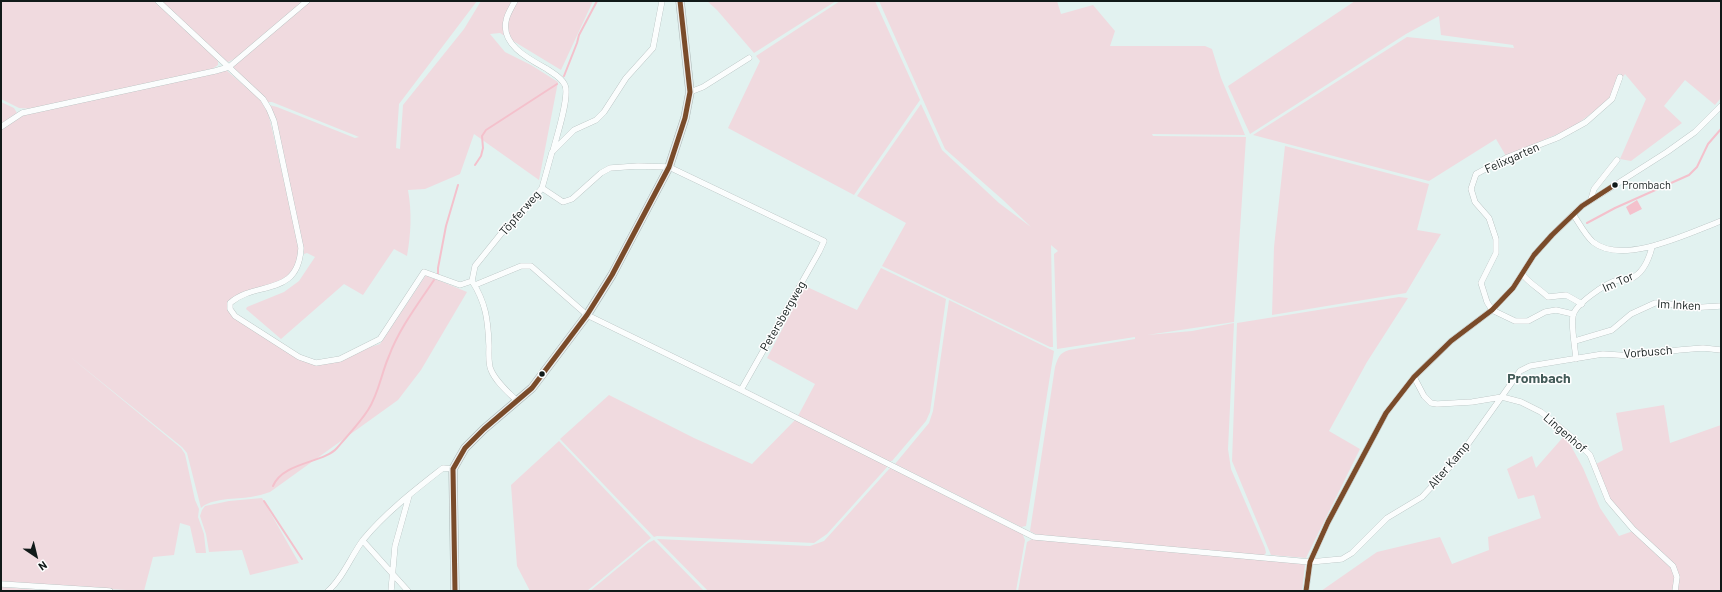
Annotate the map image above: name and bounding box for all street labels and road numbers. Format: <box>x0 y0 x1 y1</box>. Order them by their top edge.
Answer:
street label: Felixgarten <box>1482 140 1542 176</box>
street label: Töpferweg <box>496 187 544 239</box>
street label: Im Tor <box>1600 269 1636 295</box>
street label: Petersbergweg <box>757 278 809 354</box>
street label: Im Inken <box>1657 297 1701 313</box>
street label: Vorbusch <box>1623 343 1673 361</box>
street label: Lingenhof <box>1540 410 1590 456</box>
street label: Alter Kamp <box>1425 438 1473 492</box>

